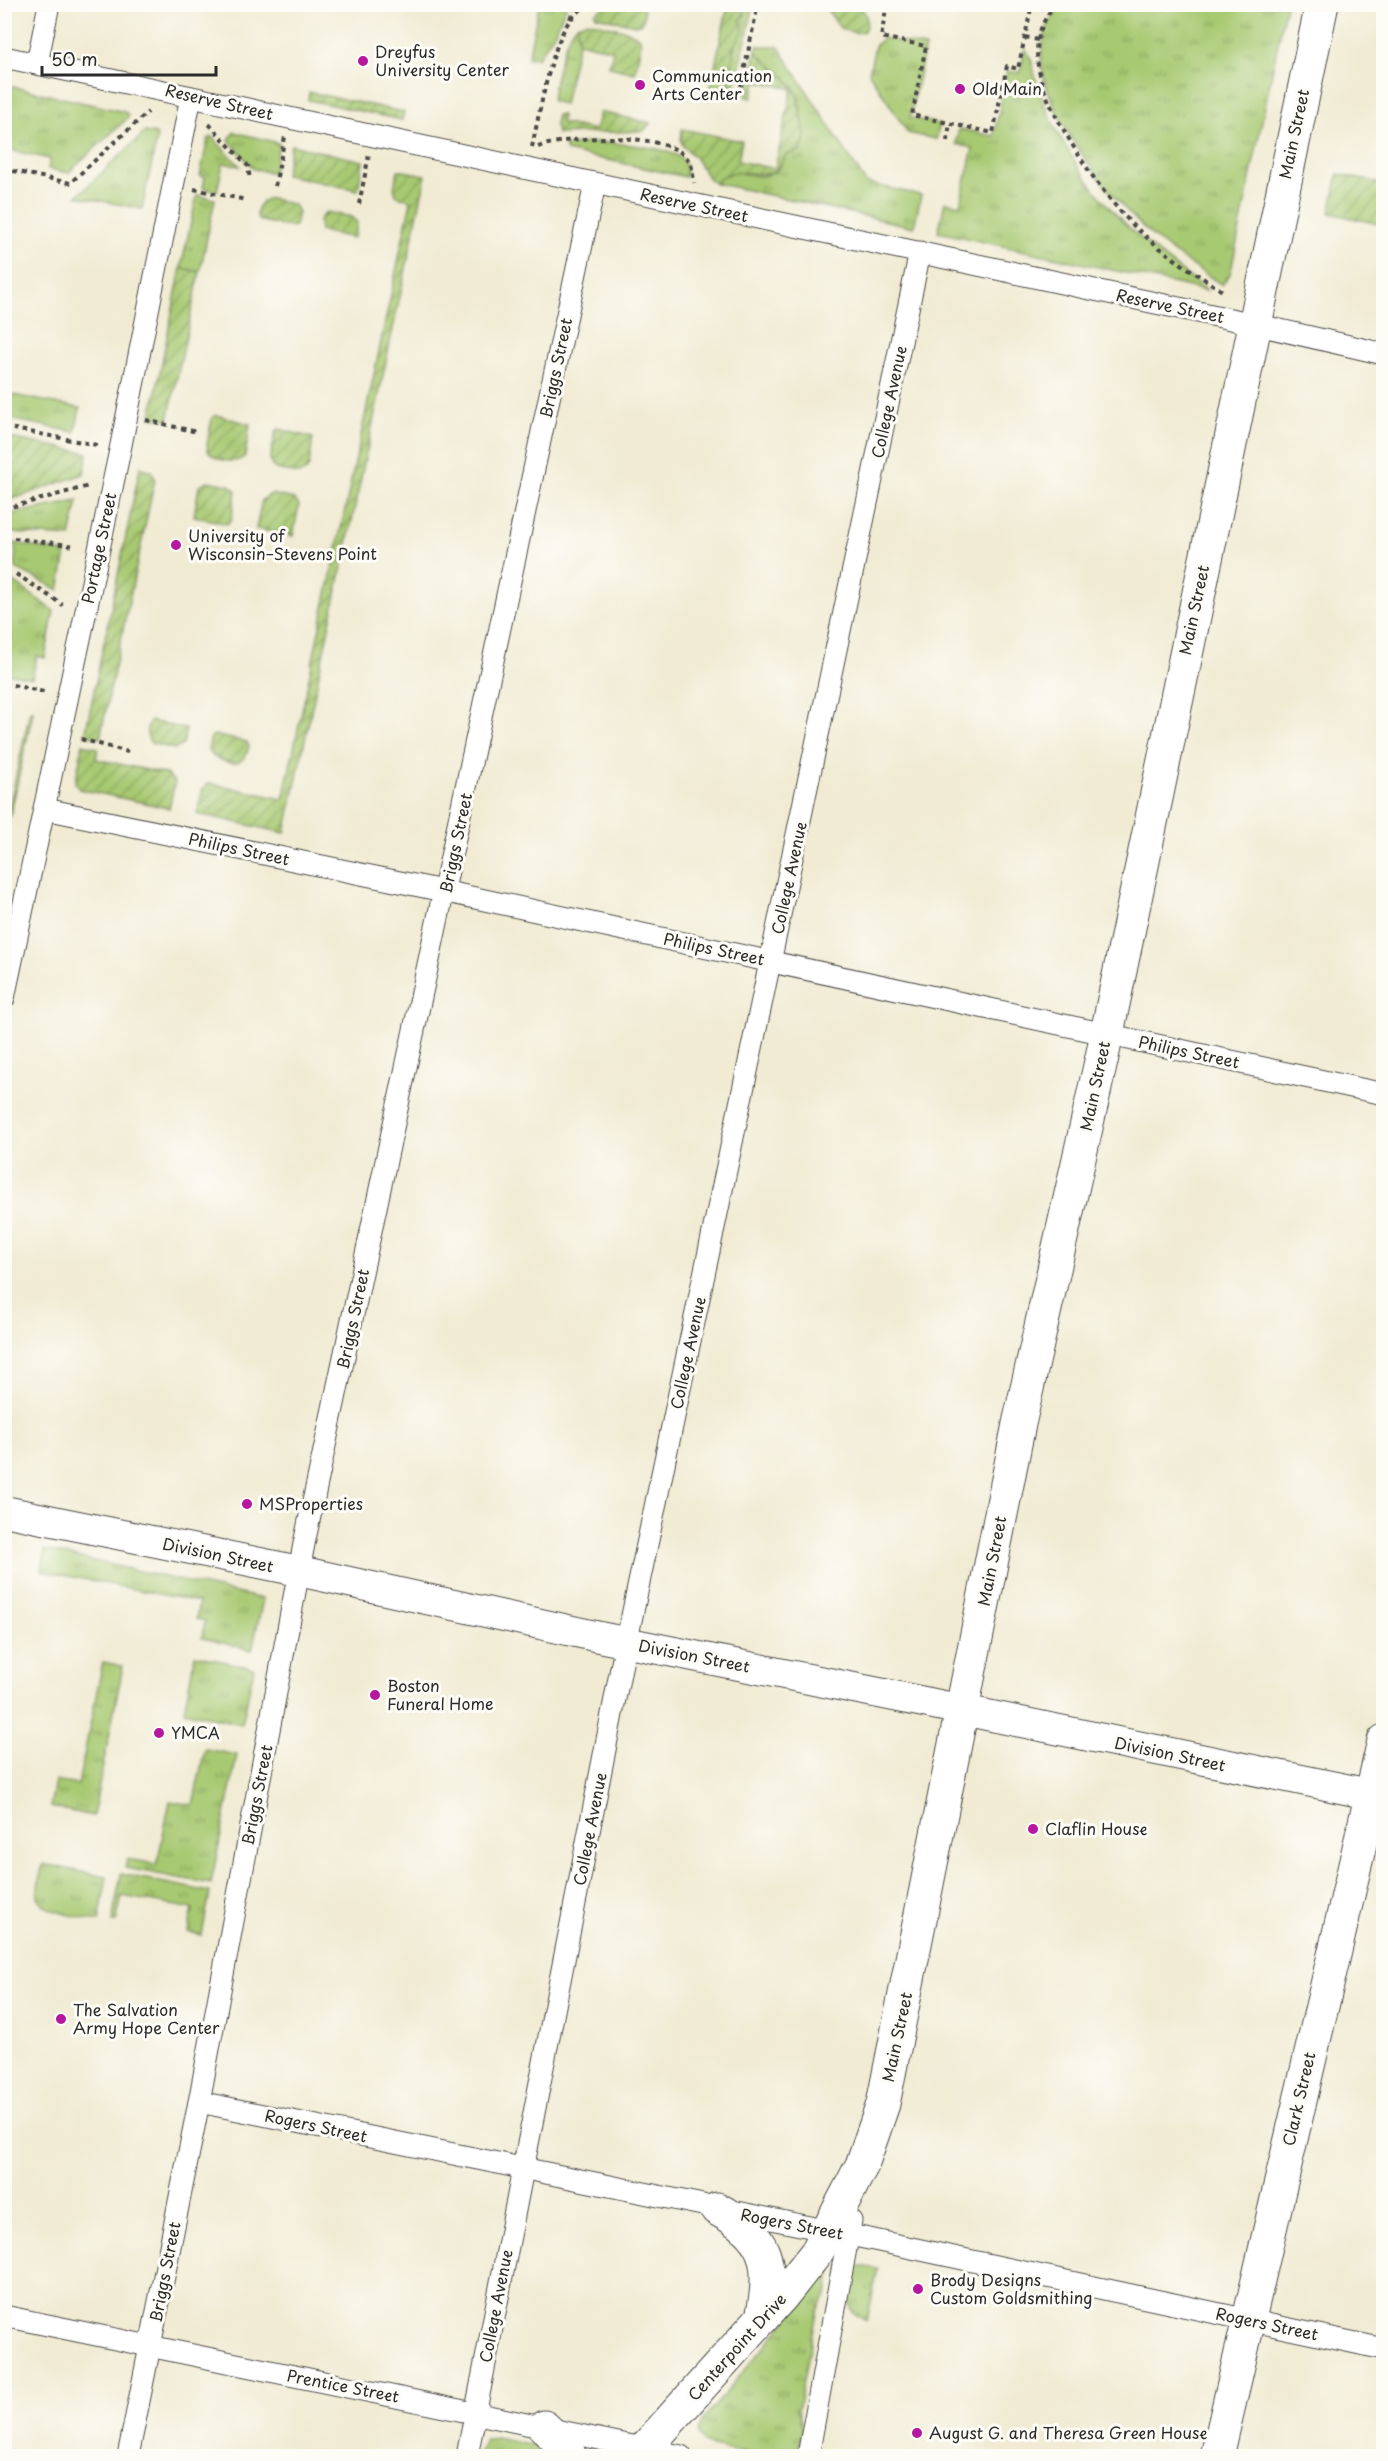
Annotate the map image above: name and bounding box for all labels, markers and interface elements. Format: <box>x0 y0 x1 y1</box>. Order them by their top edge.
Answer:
scale bar <box>42 39 216 77</box>
place label: Dreyfus University Center <box>375 39 509 81</box>
text: 50 m <box>51 45 98 72</box>
marker: Dreyfus University Center <box>356 54 370 68</box>
place label: Communication Arts Center <box>652 63 772 105</box>
place label: Old Main <box>972 76 1042 100</box>
street label: Reserve Street <box>163 77 276 125</box>
marker: Communication Arts Center <box>633 78 647 92</box>
marker: Old Main <box>953 82 967 96</box>
street label: Main Street <box>1272 86 1314 181</box>
street label: Reserve Street <box>638 181 751 227</box>
street label: Reserve Street <box>1114 282 1227 328</box>
street label: Briggs Street <box>533 315 577 420</box>
street label: College Avenue <box>864 343 912 460</box>
street label: Portage Street <box>75 490 122 606</box>
place label: University of Wisconsin–Stevens Point <box>188 523 377 565</box>
marker: University of Wisconsin–Stevens Point <box>169 538 183 552</box>
street label: Main Street <box>1172 562 1214 657</box>
street label: Briggs Street <box>433 790 477 895</box>
street label: College Avenue <box>764 819 812 936</box>
street label: Philips Street <box>187 826 292 871</box>
street label: Philips Street <box>662 926 767 971</box>
street label: Philips Street <box>1137 1029 1242 1074</box>
street label: Main Street <box>1073 1038 1115 1133</box>
street label: Briggs Street <box>330 1266 374 1371</box>
street label: College Avenue <box>663 1294 711 1411</box>
place label: MSProperties <box>259 1491 363 1515</box>
marker: MSProperties <box>240 1497 254 1511</box>
street label: Main Street <box>971 1513 1012 1608</box>
street label: Division Street <box>160 1531 276 1578</box>
street label: Division Street <box>636 1632 752 1678</box>
place label: Boston Funeral Home <box>387 1673 494 1715</box>
marker: Boston Funeral Home <box>368 1688 382 1702</box>
place label: YMCA <box>171 1720 220 1744</box>
marker: YMCA <box>152 1726 166 1740</box>
street label: Division Street <box>1112 1730 1228 1777</box>
street label: Briggs Street <box>235 1742 278 1847</box>
street label: College Avenue <box>566 1770 612 1887</box>
place label: Claflin House <box>1045 1816 1148 1840</box>
marker: Claflin House <box>1026 1822 1040 1836</box>
street label: Main Street <box>875 1989 917 2084</box>
place label: The Salvation Army Hope Center <box>73 1997 220 2039</box>
marker: The Salvation Army Hope Center <box>54 2012 68 2026</box>
street label: Clark Street <box>1276 2049 1321 2148</box>
street label: Rogers Street <box>263 2102 370 2148</box>
street label: Rogers Street <box>739 2201 846 2245</box>
street label: Briggs Street <box>143 2219 186 2324</box>
street label: College Avenue <box>472 2247 518 2364</box>
place label: Brody Designs Custom Goldsmithing <box>930 2267 1093 2309</box>
marker: Brody Designs Custom Goldsmithing <box>911 2282 925 2296</box>
street label: Centerpoint Drive <box>681 2287 791 2405</box>
street label: Rogers Street <box>1214 2300 1321 2346</box>
street label: Prentice Street <box>285 2362 402 2408</box>
place label: August G. and Theresa Green House <box>929 2420 1207 2444</box>
marker: August G. and Theresa Green House <box>910 2426 924 2440</box>

